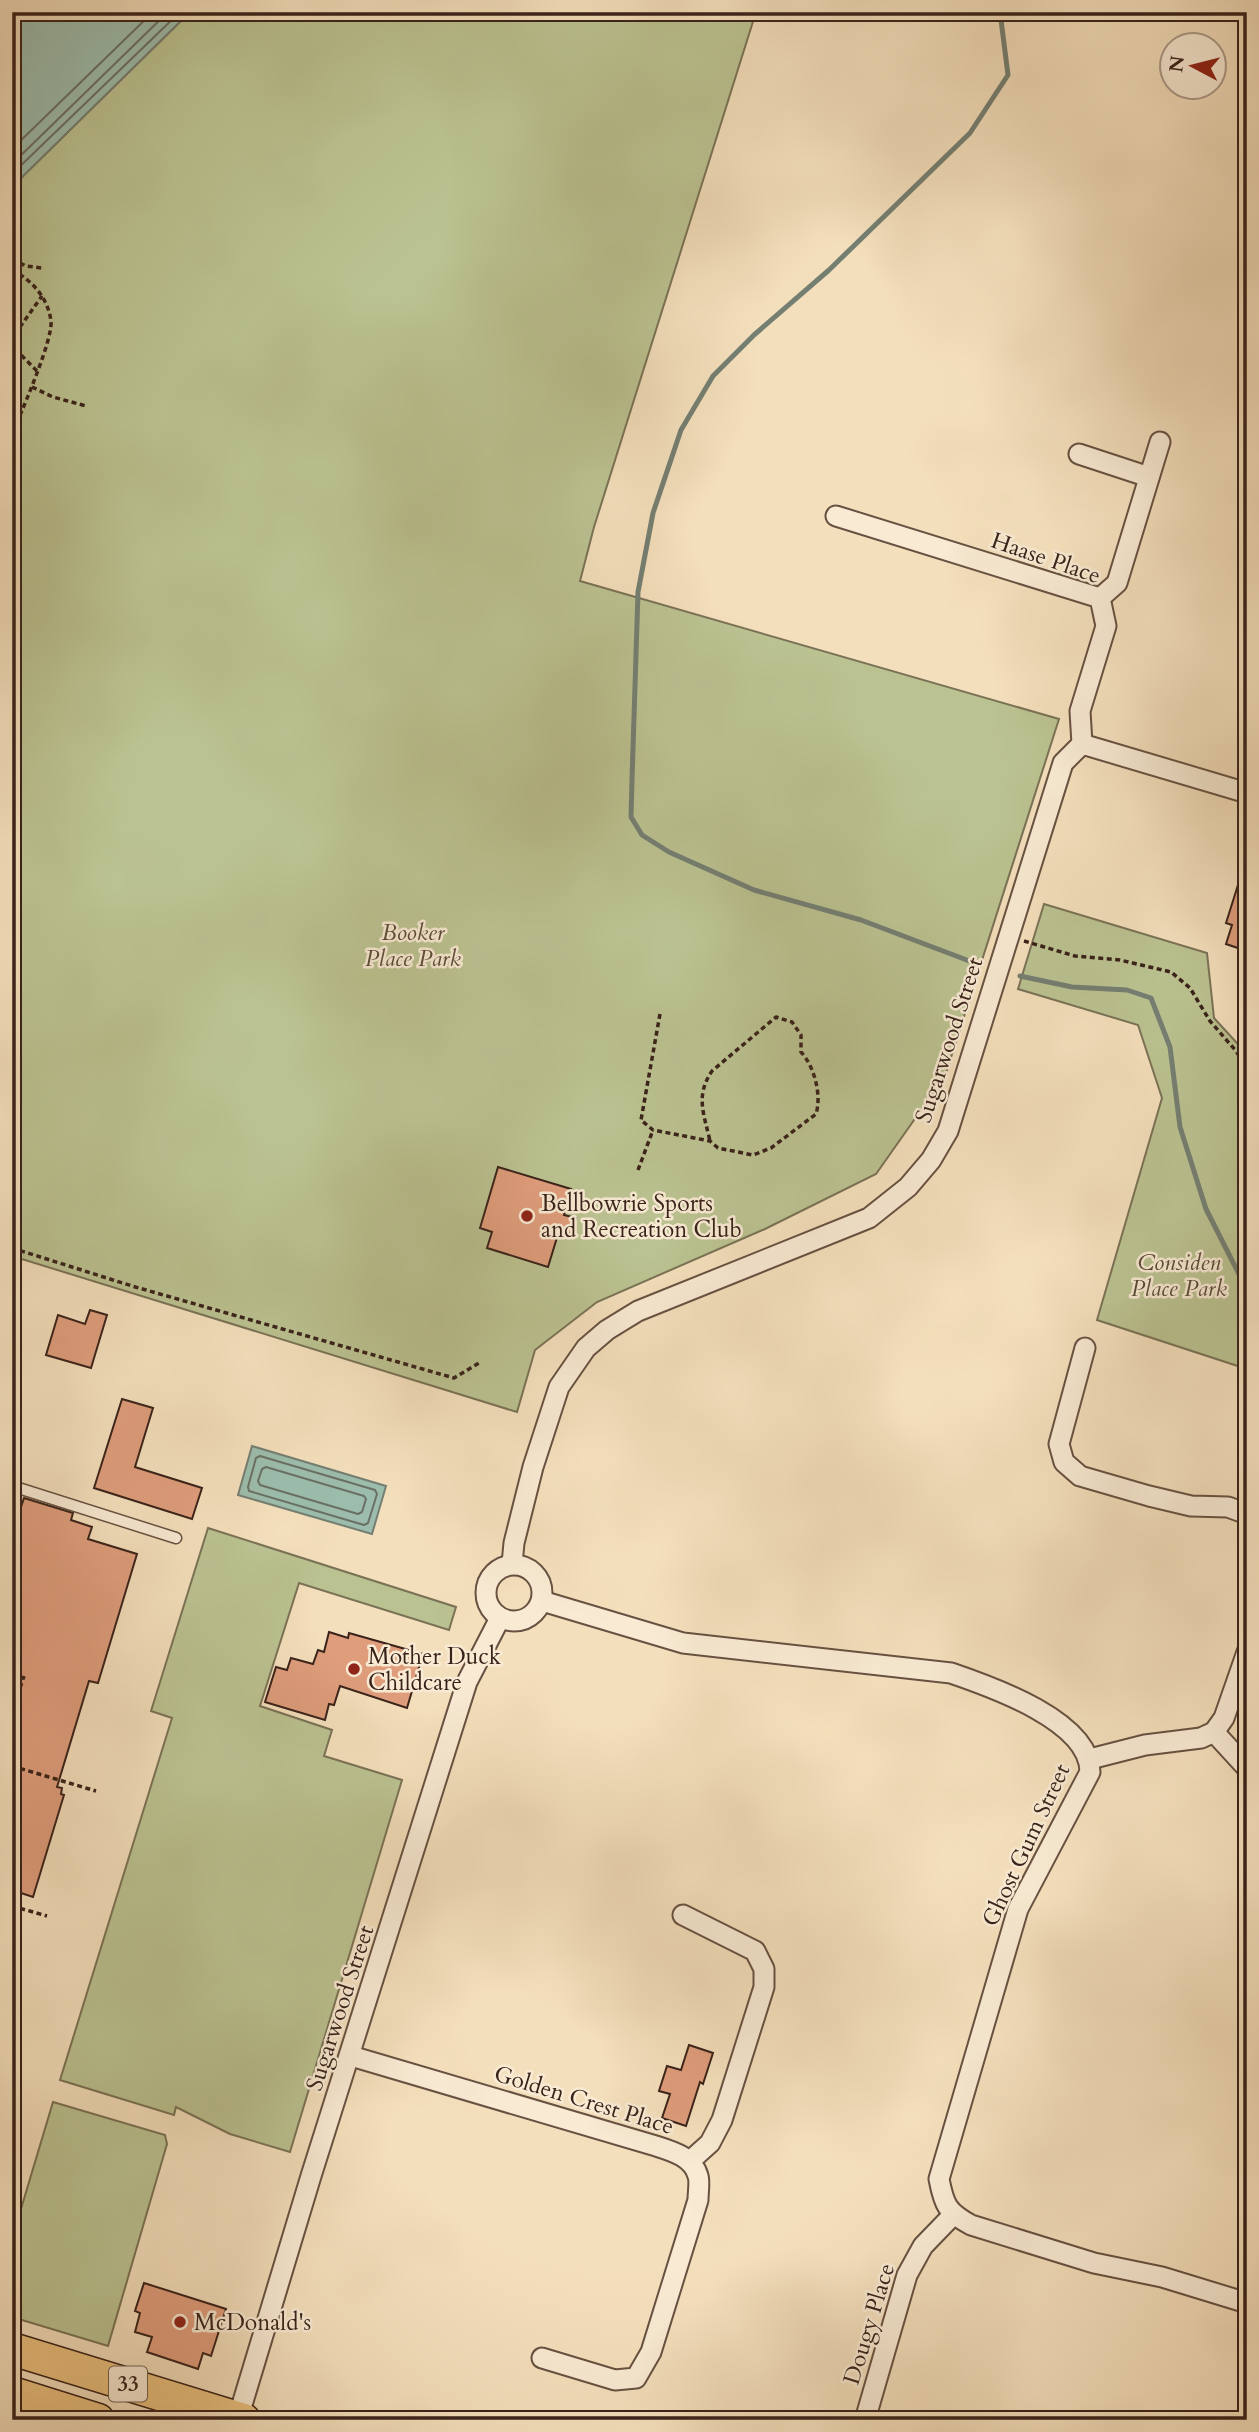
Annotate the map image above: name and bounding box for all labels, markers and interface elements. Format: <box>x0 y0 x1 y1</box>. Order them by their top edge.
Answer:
north arrow <box>1158 32 1228 102</box>
text: N <box>1163 54 1191 74</box>
street label: Haase Place <box>987 525 1105 591</box>
park label: Booker Place Park <box>365 917 462 974</box>
street label: Sugarwood Street <box>908 953 990 1127</box>
place label: Bellbowrie Sports and Recreation Club <box>541 1188 742 1245</box>
marker: Bellbowrie Sports and Recreation Club <box>519 1208 535 1224</box>
park label: Considen Place Park <box>1131 1247 1228 1304</box>
place label: Mother Duck Childcare <box>368 1641 502 1698</box>
marker: Mother Duck Childcare <box>346 1661 362 1677</box>
street label: Ghost Gum Street <box>975 1759 1077 1931</box>
street label: Sugarwood Street <box>299 1921 381 2095</box>
street label: Golden Crest Place <box>490 2058 678 2142</box>
street label: Dougy Place <box>836 2260 902 2388</box>
place label: McDonald's <box>194 2307 311 2338</box>
marker: McDonald's <box>172 2314 188 2330</box>
road number: 33 <box>109 2366 147 2402</box>

